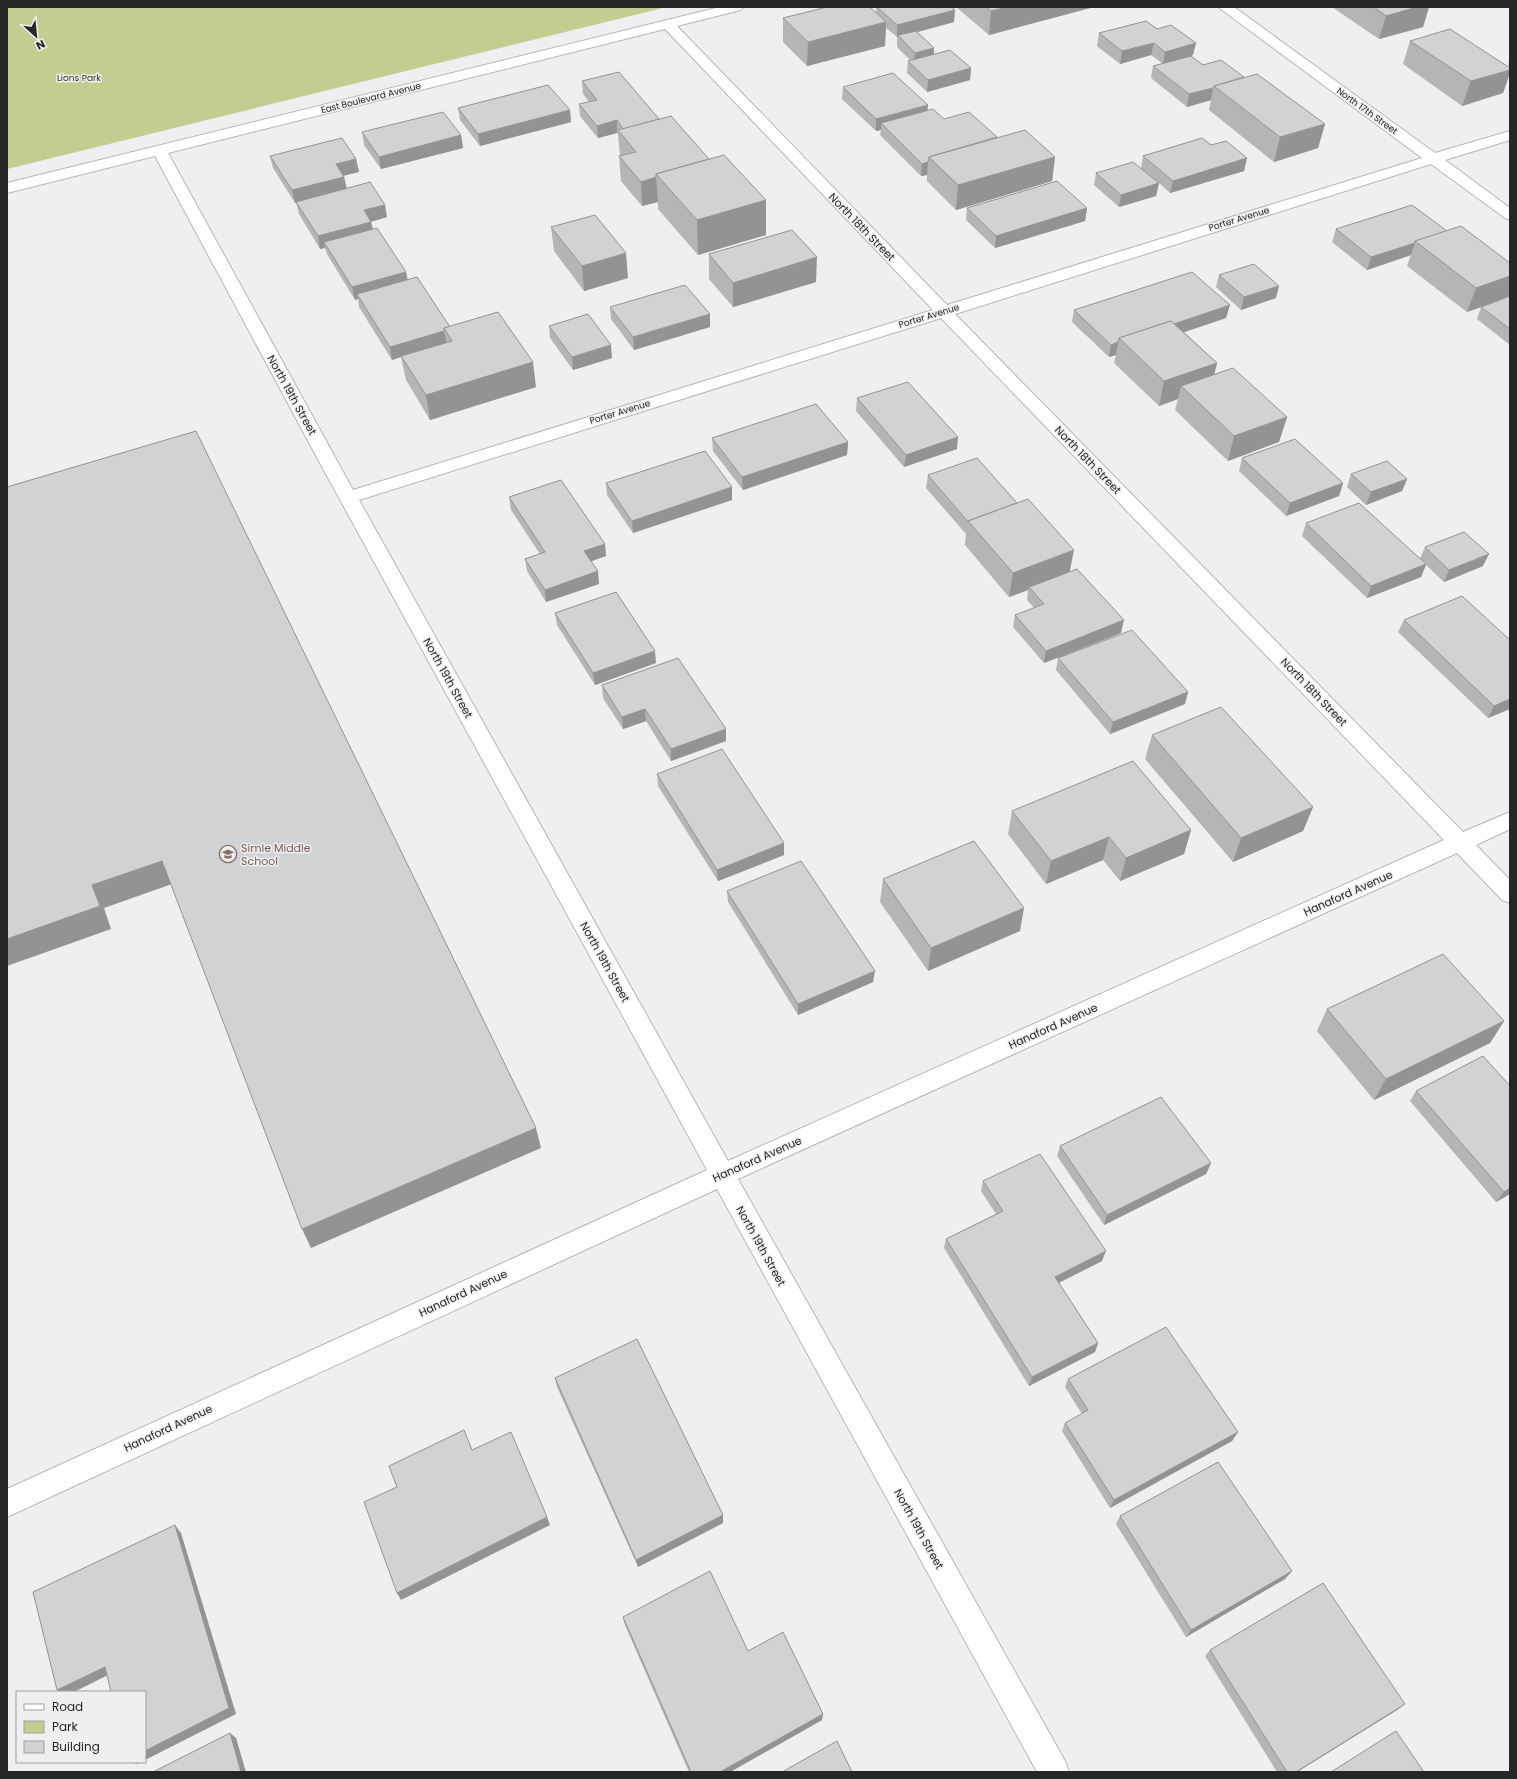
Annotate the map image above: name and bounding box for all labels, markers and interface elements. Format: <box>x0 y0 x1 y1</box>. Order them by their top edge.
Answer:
north arrow <box>16 16 56 56</box>
text: N <box>33 36 48 54</box>
park label: Lions Park <box>57 72 101 84</box>
street label: East Boulevard Avenue <box>320 80 423 116</box>
street label: North 17th Street <box>1334 85 1400 137</box>
street label: North 18th Street <box>825 189 899 265</box>
street label: Porter Avenue <box>1207 204 1271 234</box>
street label: Porter Avenue <box>897 301 961 331</box>
street label: North 19th Street <box>263 352 321 438</box>
street label: Porter Avenue <box>588 397 652 427</box>
street label: North 18th Street <box>1051 422 1125 498</box>
street label: North 19th Street <box>419 635 477 721</box>
street label: North 18th Street <box>1277 654 1351 730</box>
place label: Simle Middle School <box>241 840 311 869</box>
school or university icon: Simle Middle School <box>218 844 238 864</box>
street label: Hanaford Avenue <box>1301 866 1395 920</box>
street label: North 19th Street <box>576 919 634 1005</box>
street label: Hanaford Avenue <box>1006 999 1100 1053</box>
street label: Hanaford Avenue <box>710 1132 804 1186</box>
street label: North 19th Street <box>732 1203 790 1289</box>
street label: Hanaford Avenue <box>416 1265 510 1321</box>
street label: Hanaford Avenue <box>121 1400 215 1456</box>
street label: North 19th Street <box>890 1486 948 1572</box>
legend <box>16 1691 146 1763</box>
text: Road <box>52 1698 83 1715</box>
text: Park <box>52 1718 79 1735</box>
text: Building <box>52 1738 100 1755</box>

